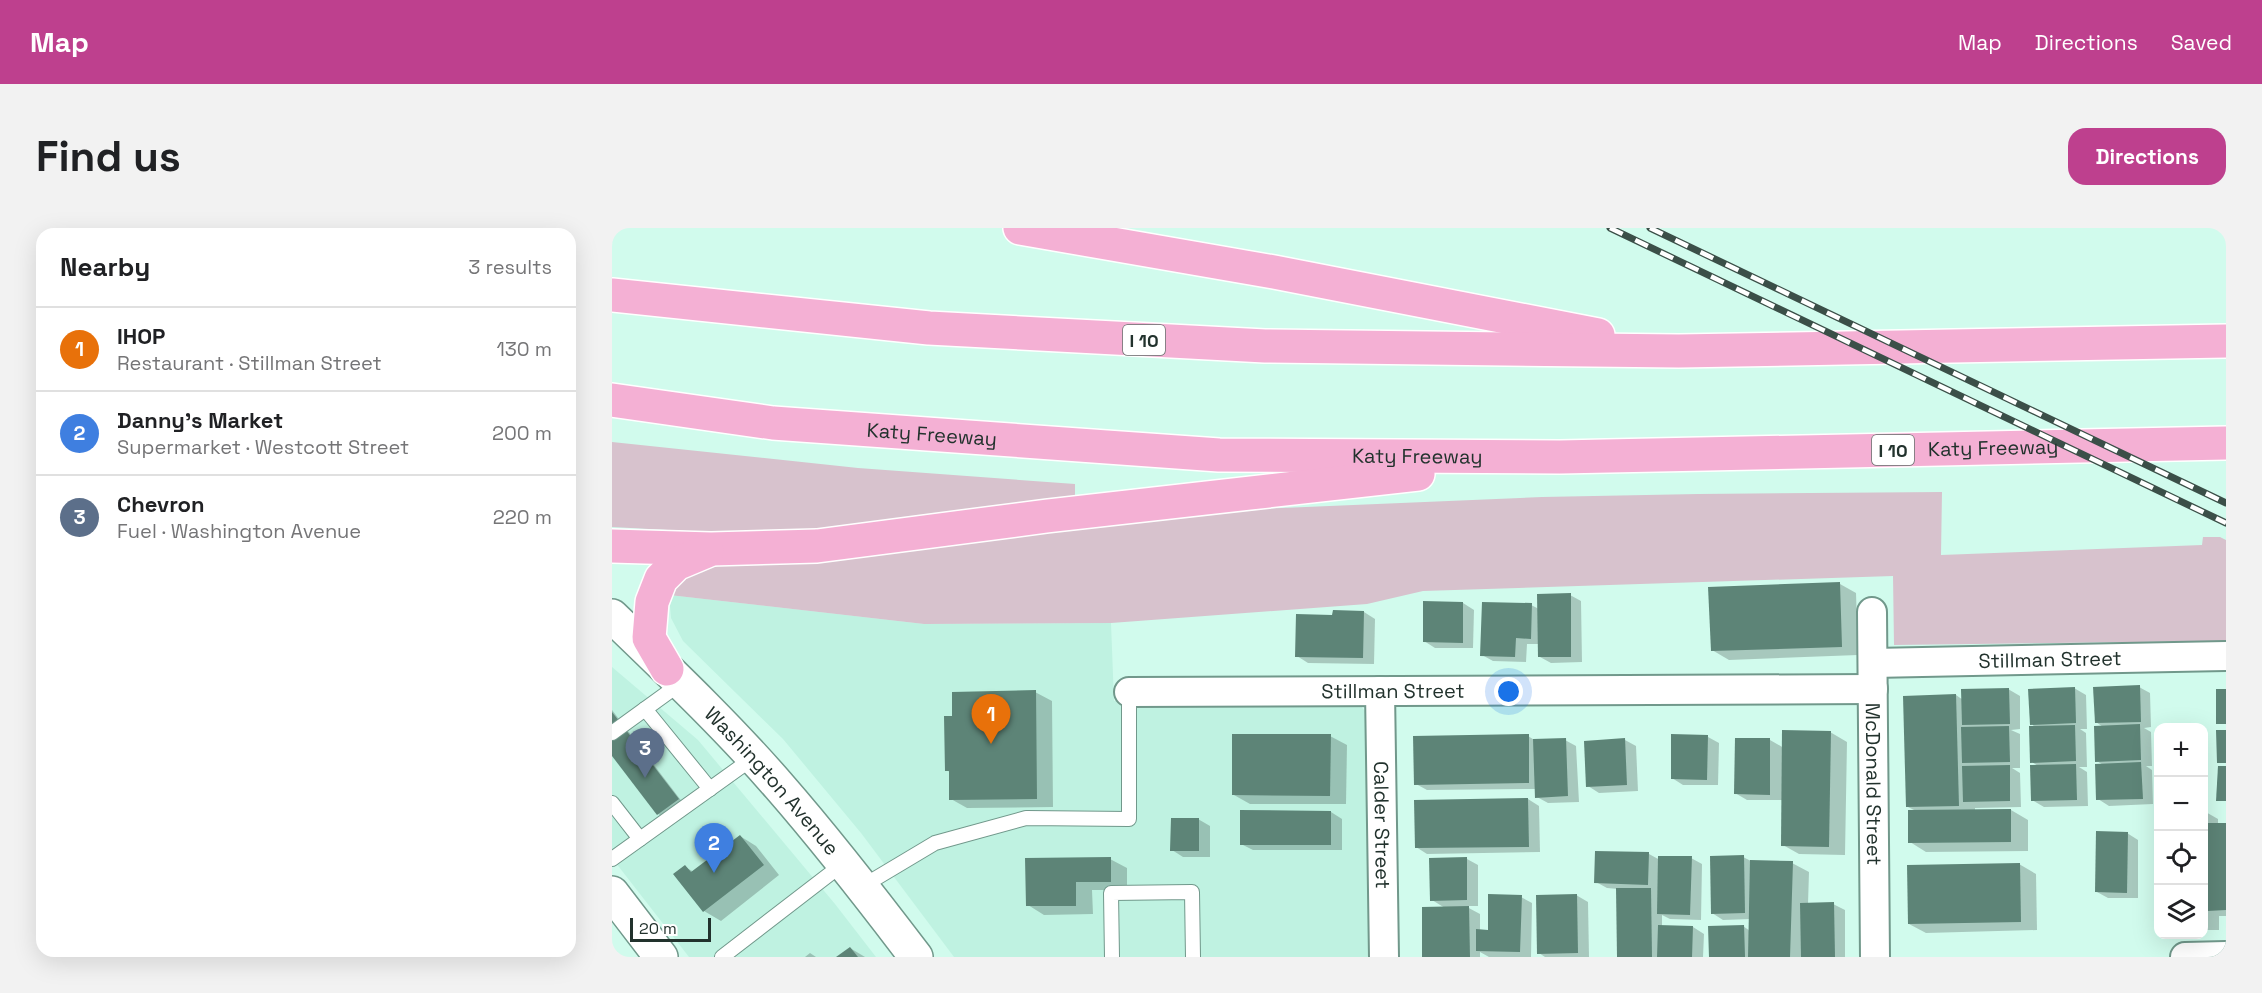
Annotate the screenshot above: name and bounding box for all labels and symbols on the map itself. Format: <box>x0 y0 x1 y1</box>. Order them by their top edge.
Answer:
road number: I 10 <box>1123 325 1165 355</box>
street label: Katy Freeway <box>866 417 998 452</box>
street label: Katy Freeway <box>1928 434 2059 462</box>
road number: I 10 <box>1872 435 1914 465</box>
street label: Katy Freeway <box>1352 443 1483 470</box>
street label: Stillman Street <box>1978 645 2122 674</box>
your location <box>1494 677 1523 706</box>
street label: Stillman Street <box>1321 678 1465 704</box>
pin: 1 <box>972 694 1010 744</box>
street label: Washington Avenue <box>699 701 845 861</box>
street label: McDonald Street <box>1860 702 1887 865</box>
pin: 3 <box>626 728 664 778</box>
street label: Calder Street <box>1368 761 1396 889</box>
pin: 2 <box>694 824 734 873</box>
scale bar <box>630 915 711 942</box>

